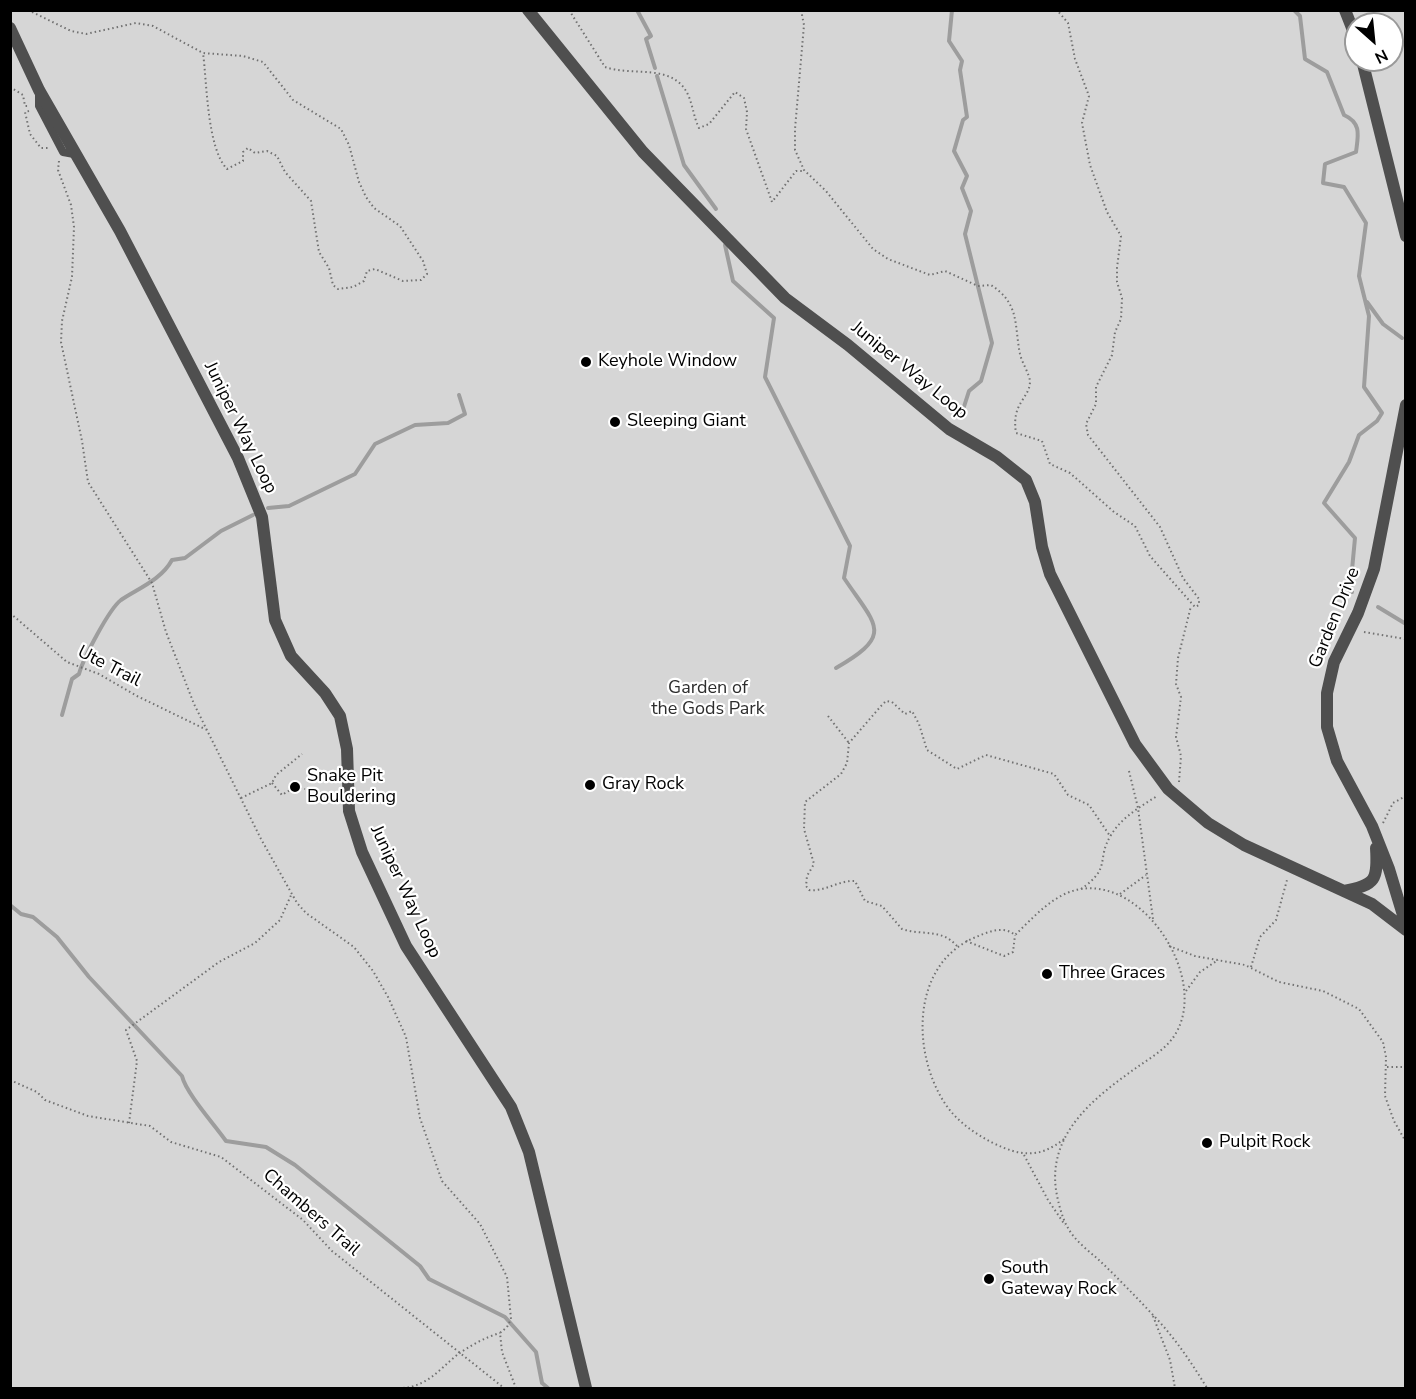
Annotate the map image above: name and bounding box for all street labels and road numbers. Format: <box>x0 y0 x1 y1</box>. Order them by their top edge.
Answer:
street label: Juniper Way Loop <box>846 317 972 425</box>
street label: Juniper Way Loop <box>199 359 281 497</box>
street label: Garden Drive <box>1305 565 1365 671</box>
street label: Ute Trail <box>74 642 144 692</box>
street label: Juniper Way Loop <box>365 822 445 962</box>
street label: Chambers Trail <box>258 1165 364 1261</box>

